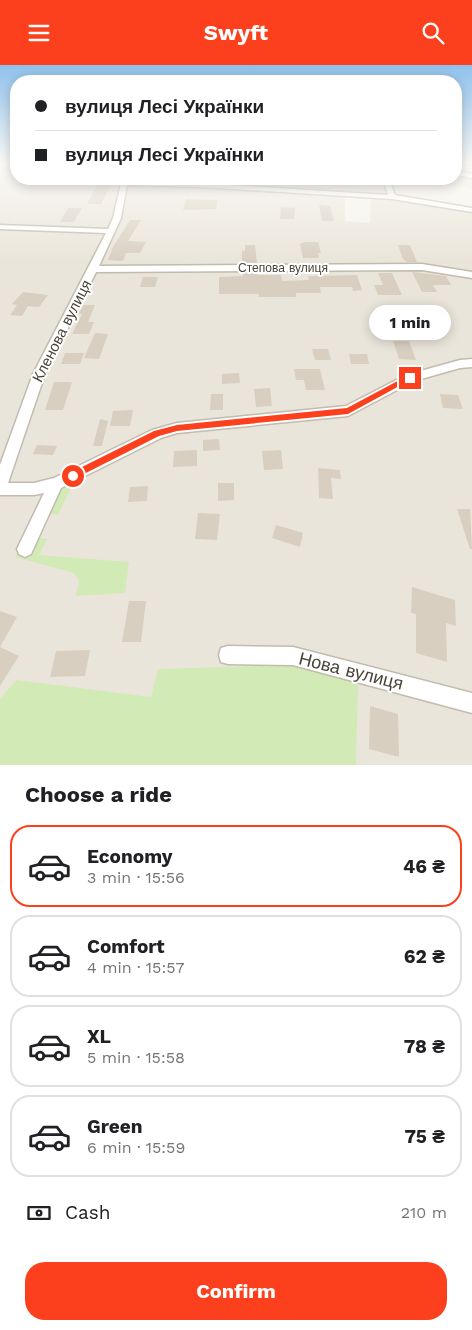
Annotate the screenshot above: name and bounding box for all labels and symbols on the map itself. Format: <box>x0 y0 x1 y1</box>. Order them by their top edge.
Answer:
street label: Степова вулиця <box>238 261 328 275</box>
street label: Кленова вулиця <box>28 277 96 385</box>
callout: 1 min <box>369 305 451 341</box>
route end <box>399 367 421 389</box>
route start <box>62 465 84 487</box>
street label: Нова вулиця <box>297 647 406 694</box>

